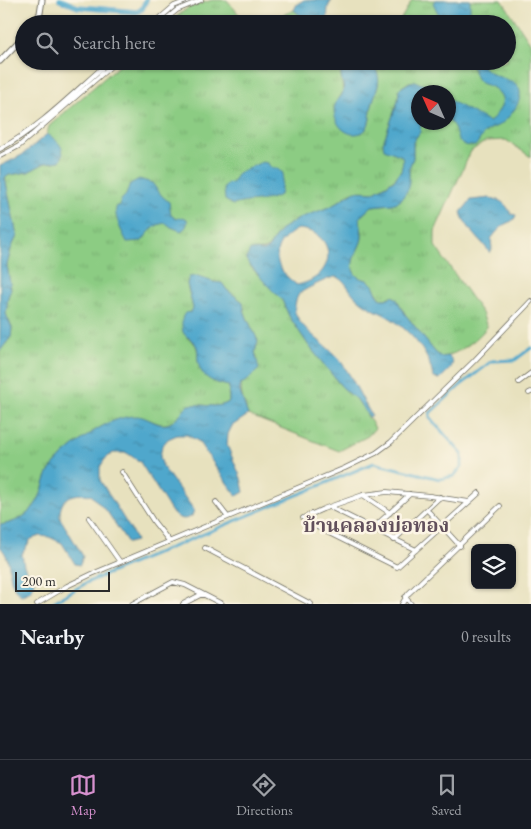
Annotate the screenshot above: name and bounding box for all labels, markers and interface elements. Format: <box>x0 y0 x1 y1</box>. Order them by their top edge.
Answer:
search box <box>15 15 516 70</box>
icon: search <box>33 29 61 57</box>
text: Search here <box>73 30 155 55</box>
north arrow <box>411 85 456 130</box>
district label: บ้านคลองบ่อทอง <box>303 512 449 538</box>
map controls <box>471 544 516 589</box>
button: layers <box>471 544 516 589</box>
scale bar <box>15 569 110 592</box>
text: 200 m <box>22 572 56 590</box>
text: Nearby <box>20 623 84 650</box>
text: 0 results <box>461 626 511 647</box>
tab: Map <box>69 771 97 819</box>
tab: Directions <box>236 771 293 819</box>
tab: Saved <box>432 771 462 819</box>

